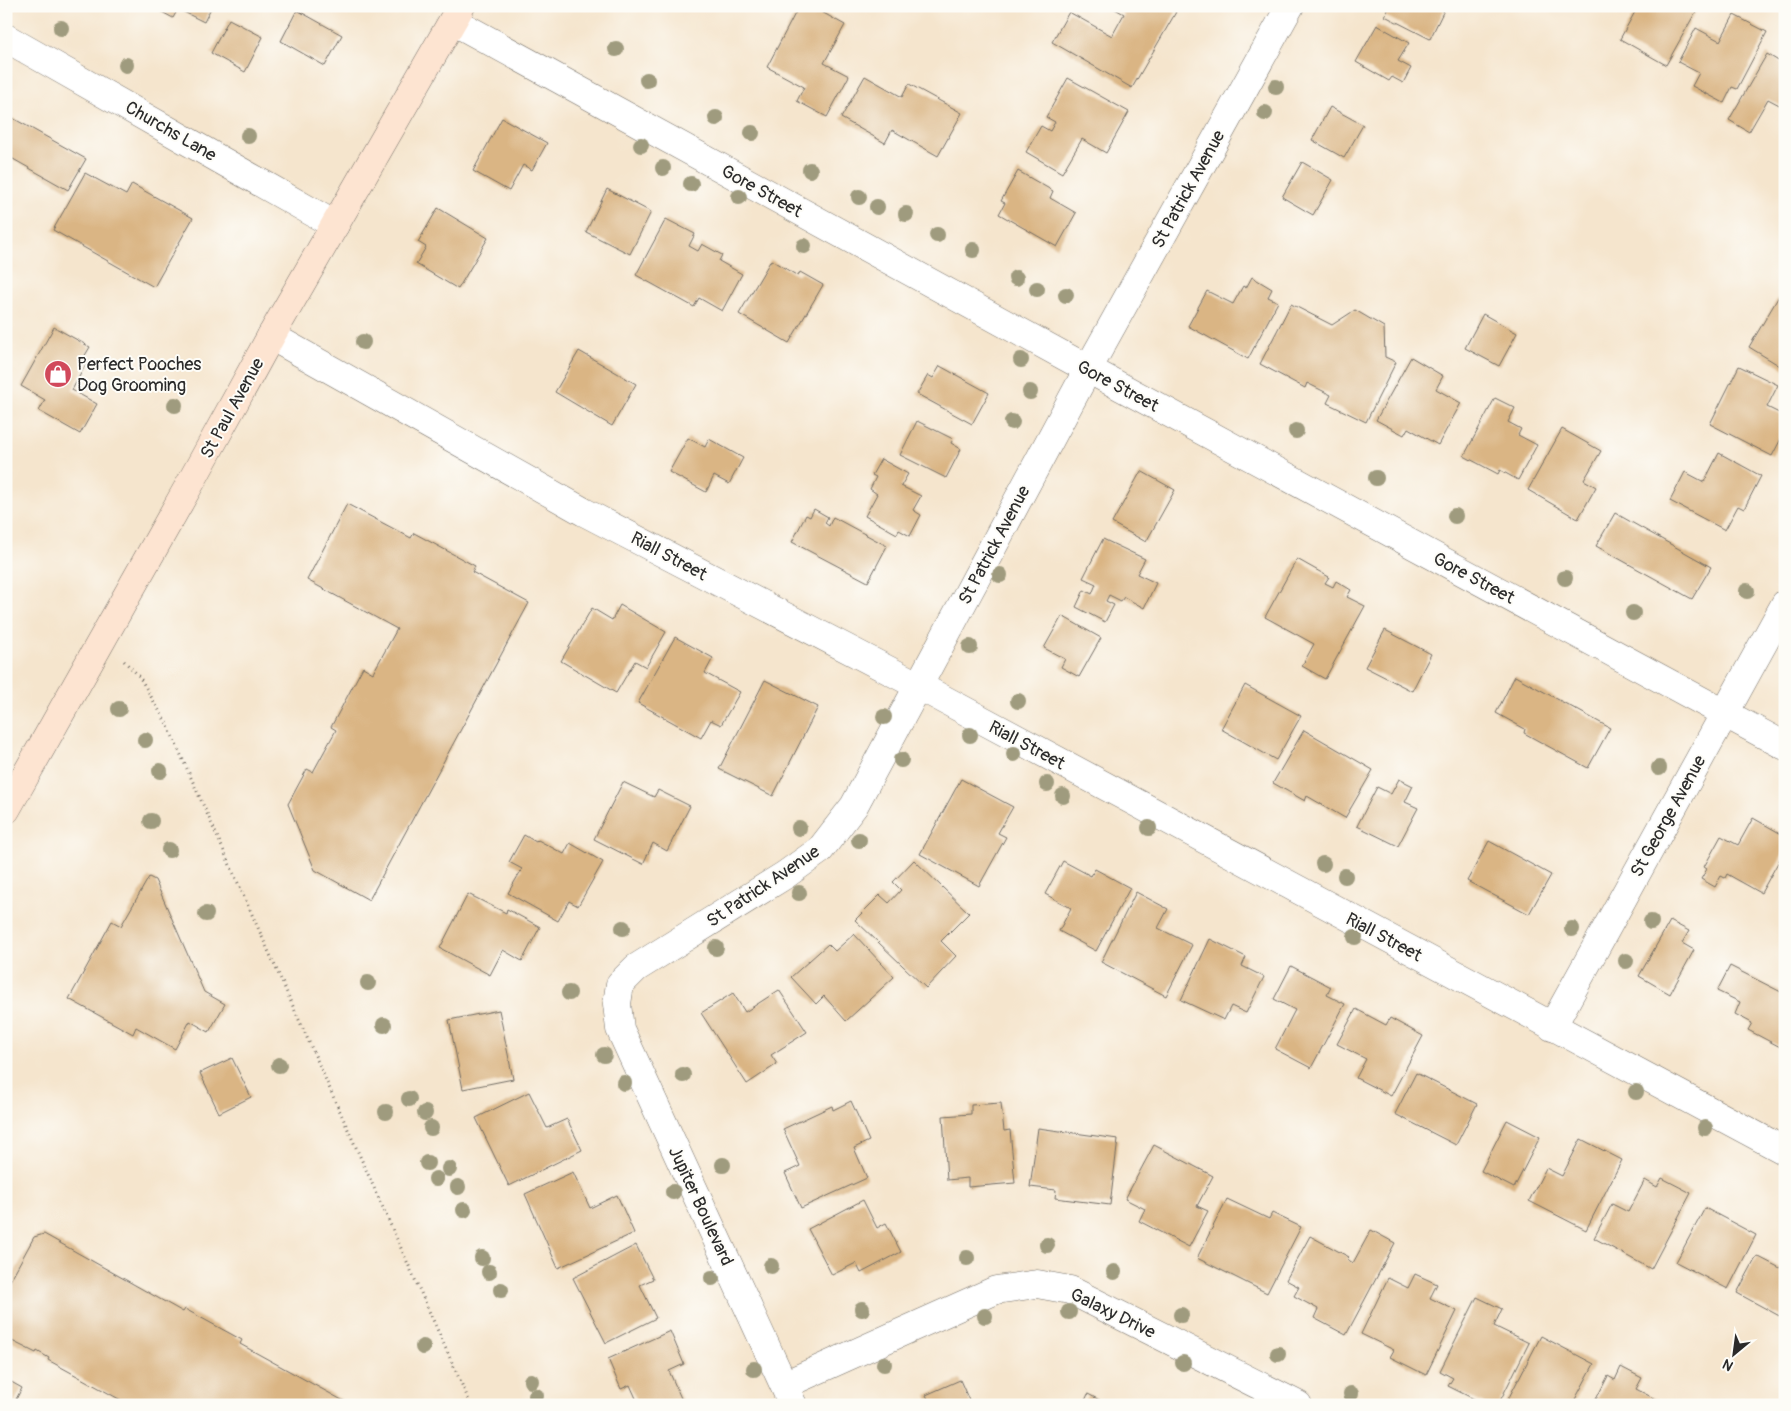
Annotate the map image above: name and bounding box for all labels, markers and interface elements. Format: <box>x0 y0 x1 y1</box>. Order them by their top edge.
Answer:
street label: Churchs Lane <box>121 96 221 167</box>
street label: St Patrick Avenue <box>1147 126 1230 252</box>
street label: Gore Street <box>717 160 807 223</box>
place label: Perfect Pooches Dog Grooming <box>77 353 201 397</box>
street label: St Paul Avenue <box>195 354 270 463</box>
street label: Gore Street <box>1073 355 1163 418</box>
shop icon: Perfect Pooches Dog Grooming <box>43 359 73 389</box>
street label: St Patrick Avenue <box>953 482 1036 609</box>
street label: Riall Street <box>627 527 712 586</box>
street label: Gore Street <box>1429 547 1519 610</box>
street label: Riall Street <box>985 716 1070 775</box>
street label: St George Avenue <box>1625 751 1711 881</box>
street label: St Patrick Avenue <box>702 840 824 933</box>
street label: Riall Street <box>1342 908 1427 967</box>
street label: Jupiter Boulevard <box>663 1143 738 1270</box>
street label: Galaxy Drive <box>1066 1283 1159 1344</box>
north arrow <box>1708 1328 1758 1378</box>
text: N <box>1720 1355 1736 1375</box>

